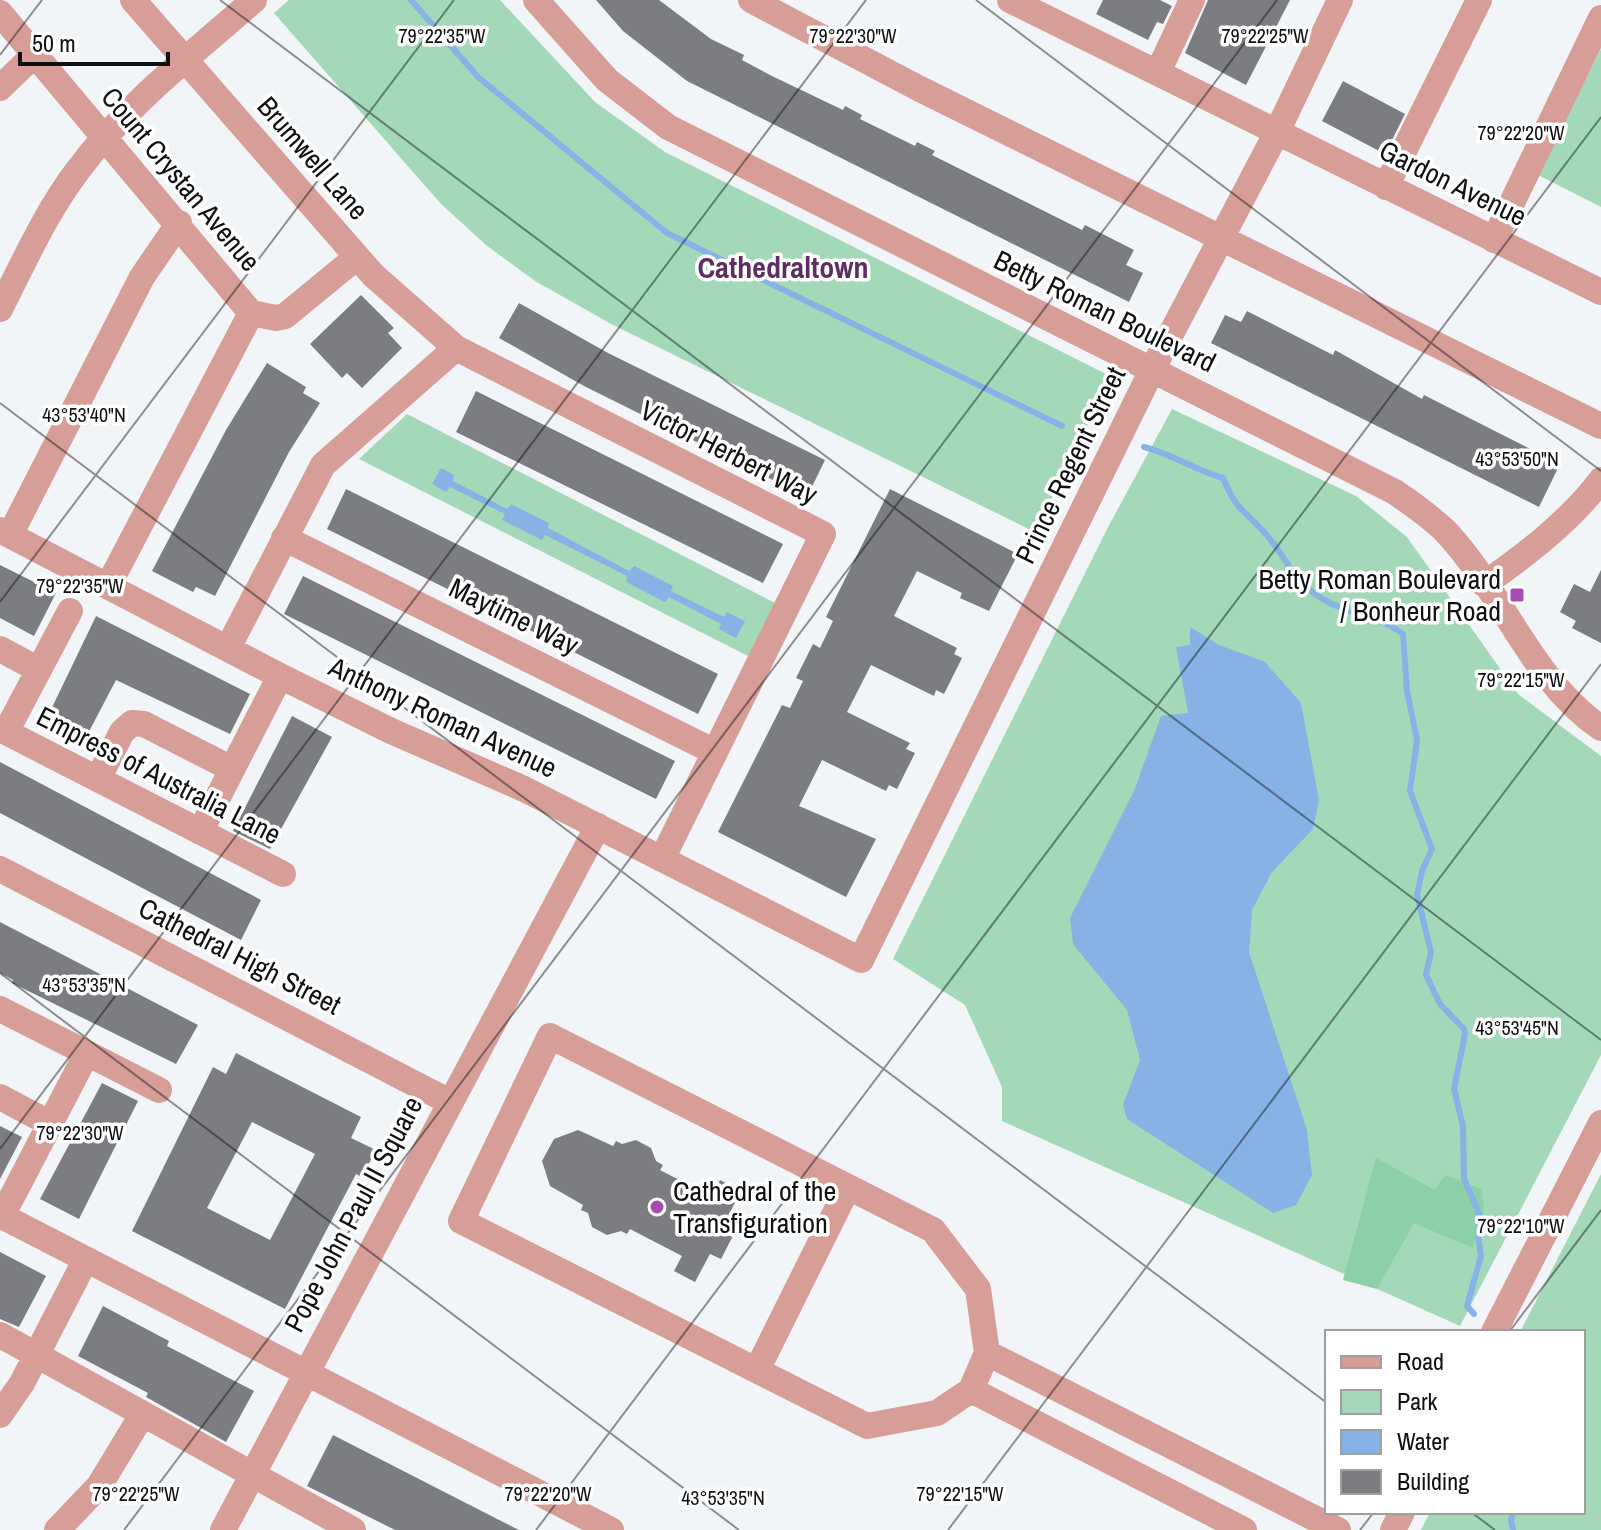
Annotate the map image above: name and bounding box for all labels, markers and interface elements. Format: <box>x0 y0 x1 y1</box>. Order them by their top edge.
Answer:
scale bar <box>20 16 168 66</box>
text: 79°22'35"W <box>398 22 486 49</box>
text: 79°22'30"W <box>809 22 897 49</box>
text: 79°22'25"W <box>1221 22 1309 49</box>
text: 50 m <box>32 27 76 59</box>
street label: Count Crystan Avenue <box>93 79 269 279</box>
street label: Brumwell Lane <box>249 88 377 228</box>
text: 79°22'20"W <box>1477 119 1565 146</box>
street label: Gardon Avenue <box>1373 131 1533 235</box>
street label: Betty Roman Boulevard <box>988 241 1222 381</box>
district label: Cathedraltown <box>698 247 868 287</box>
street label: Prince Regent Street <box>1006 360 1134 570</box>
street label: Victor Herbert Way <box>634 391 825 513</box>
text: 43°53'40"N <box>42 401 126 428</box>
text: 43°53'50"N <box>1475 445 1559 472</box>
place label: Betty Roman Boulevard / Bonheur Road <box>1259 560 1501 630</box>
street label: Maytime Way <box>443 568 585 664</box>
text: 79°22'35"W <box>36 572 124 599</box>
marker: Betty Roman Boulevard / Bonheur Road <box>1508 586 1526 604</box>
street label: Anthony Roman Avenue <box>322 647 563 786</box>
text: 79°22'15"W <box>1477 666 1565 693</box>
street label: Empress of Australia Lane <box>30 697 288 853</box>
street label: Cathedral High Street <box>132 889 348 1023</box>
text: 43°53'35"N <box>42 971 126 998</box>
text: 43°53'45"N <box>1475 1014 1559 1041</box>
street label: Pope John Paul II Square <box>275 1090 431 1338</box>
text: 79°22'30"W <box>36 1119 124 1146</box>
place label: Cathedral of the Transfiguration <box>673 1172 836 1242</box>
marker: Cathedral of the Transfiguration <box>648 1198 666 1216</box>
text: 79°22'10"W <box>1477 1212 1565 1239</box>
legend <box>1325 1330 1585 1514</box>
text: Road <box>1397 1345 1444 1377</box>
text: Park <box>1397 1385 1438 1417</box>
text: Water <box>1397 1425 1449 1457</box>
text: Building <box>1397 1465 1469 1497</box>
text: 79°22'25"W <box>92 1480 180 1507</box>
text: 79°22'20"W <box>504 1480 592 1507</box>
text: 79°22'15"W <box>916 1480 1004 1507</box>
text: 43°53'35"N <box>681 1484 765 1511</box>

